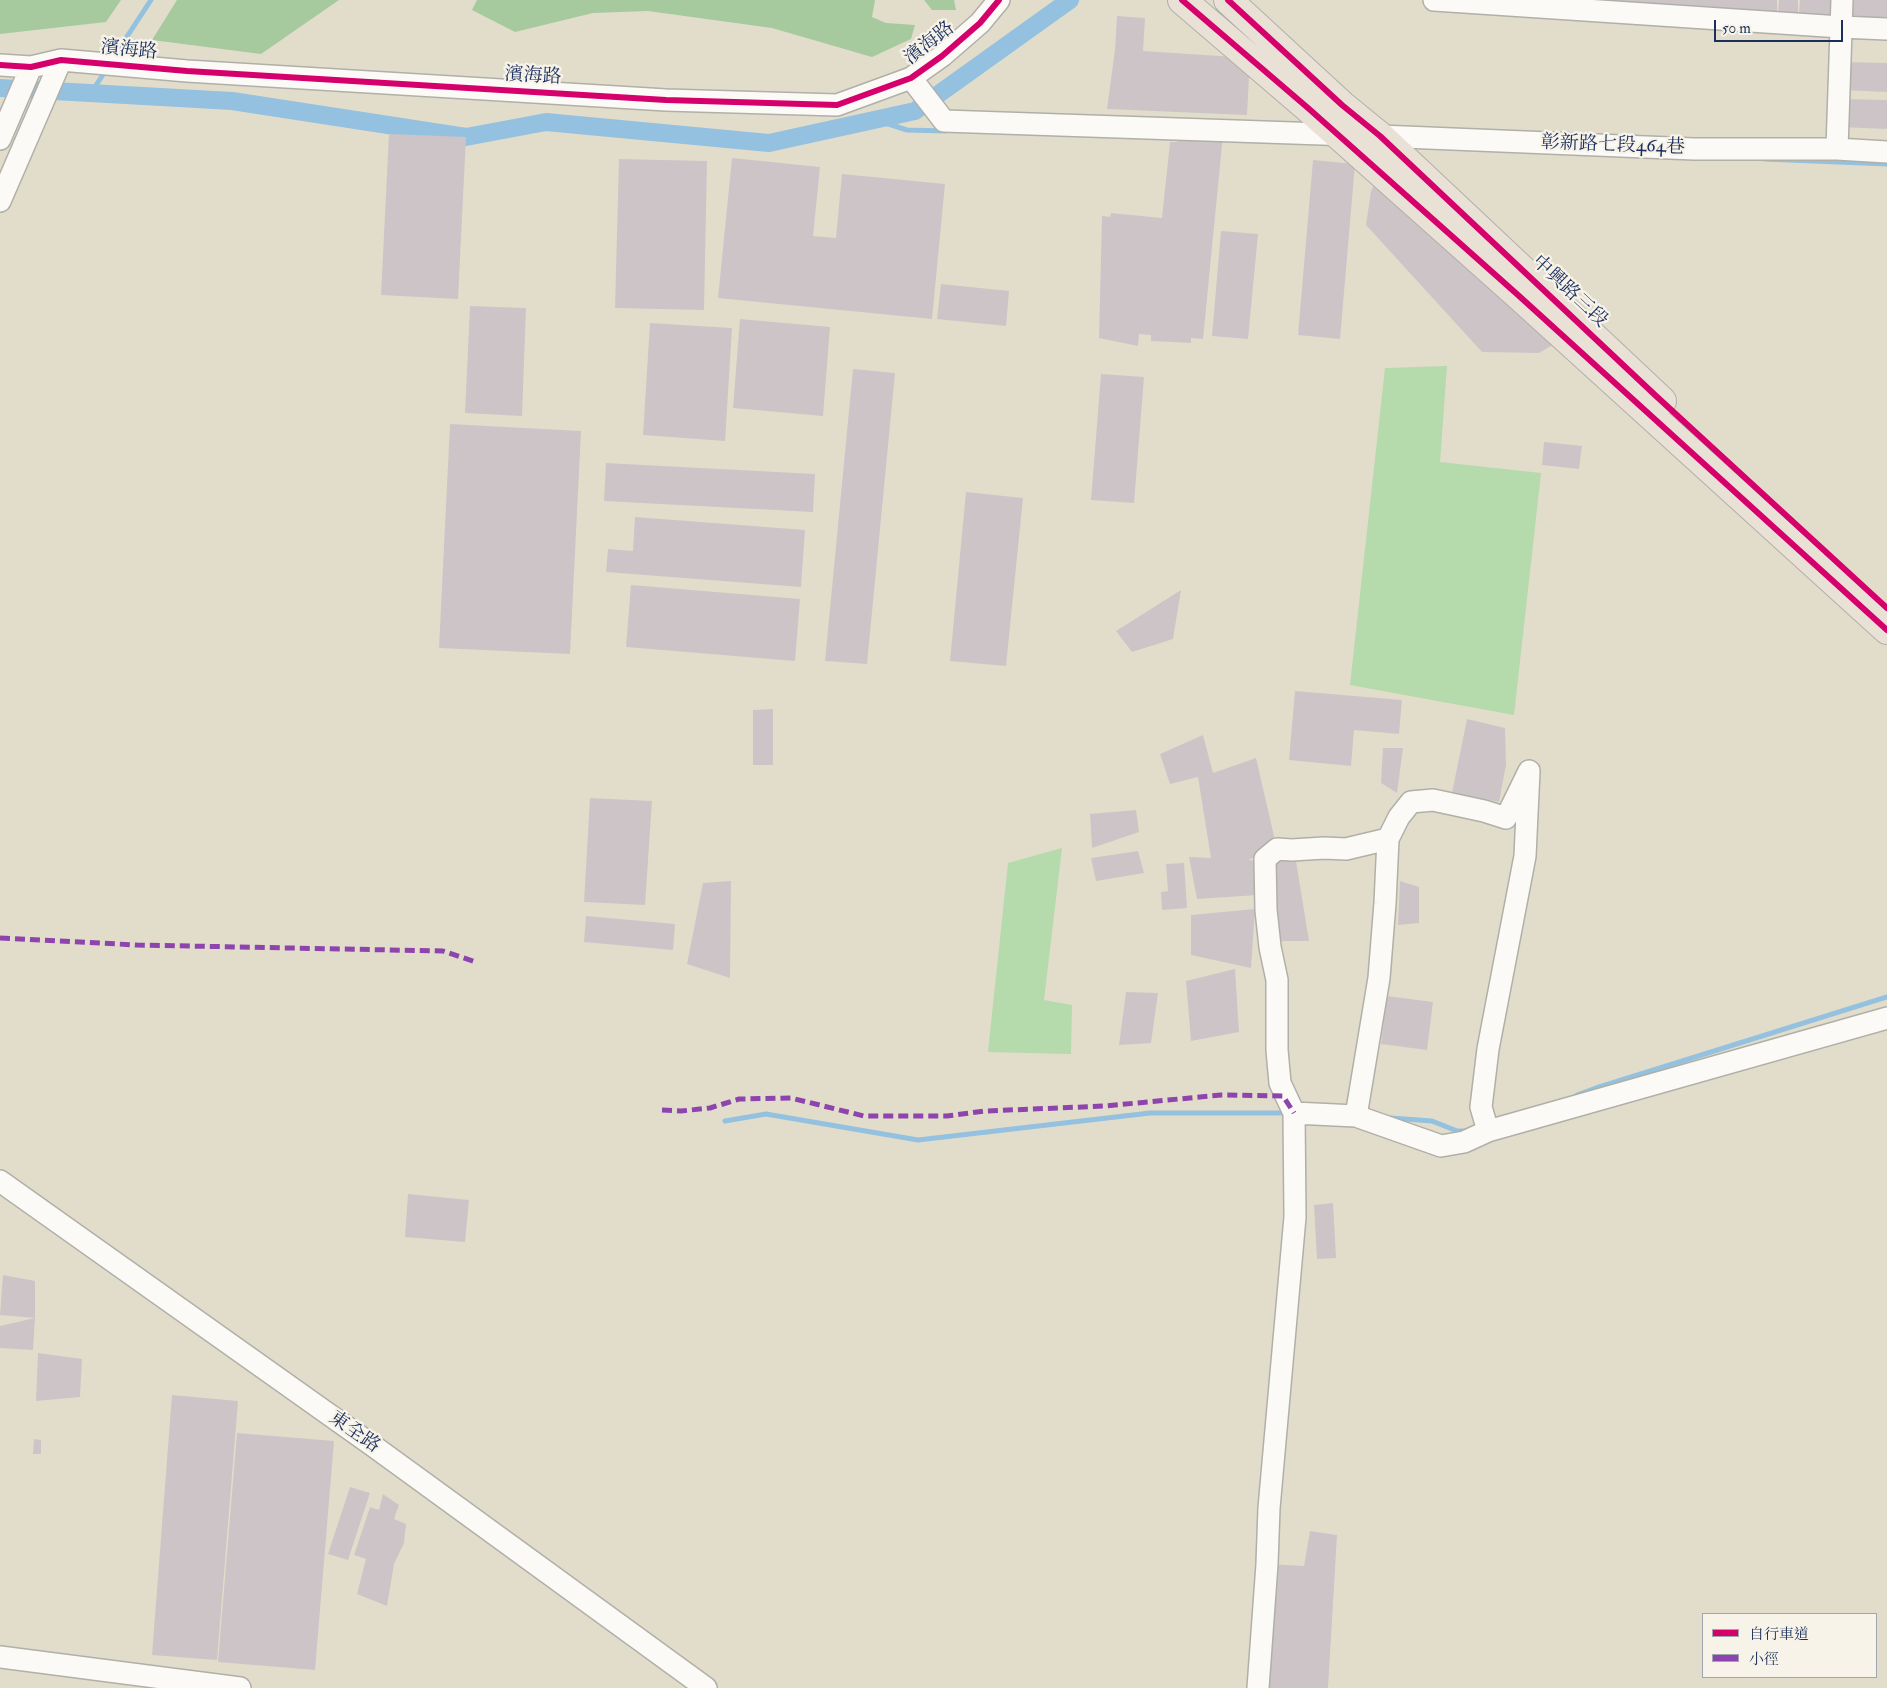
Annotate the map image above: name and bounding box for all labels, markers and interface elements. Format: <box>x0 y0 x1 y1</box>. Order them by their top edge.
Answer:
scale bar <box>1717 10 1846 42</box>
street label: 濱海路 <box>901 17 959 71</box>
text: 50 m <box>1722 19 1751 38</box>
street label: 濱海路 <box>100 37 158 65</box>
street label: 濱海路 <box>504 64 562 90</box>
street label: 彰新路七段464巷 <box>1541 132 1685 160</box>
street label: 中興路三段 <box>1526 251 1612 333</box>
street label: 東全路 <box>324 1407 384 1459</box>
legend <box>1702 1613 1877 1678</box>
text: 自行車道 <box>1749 1625 1809 1644</box>
text: 小徑 <box>1749 1650 1779 1669</box>

